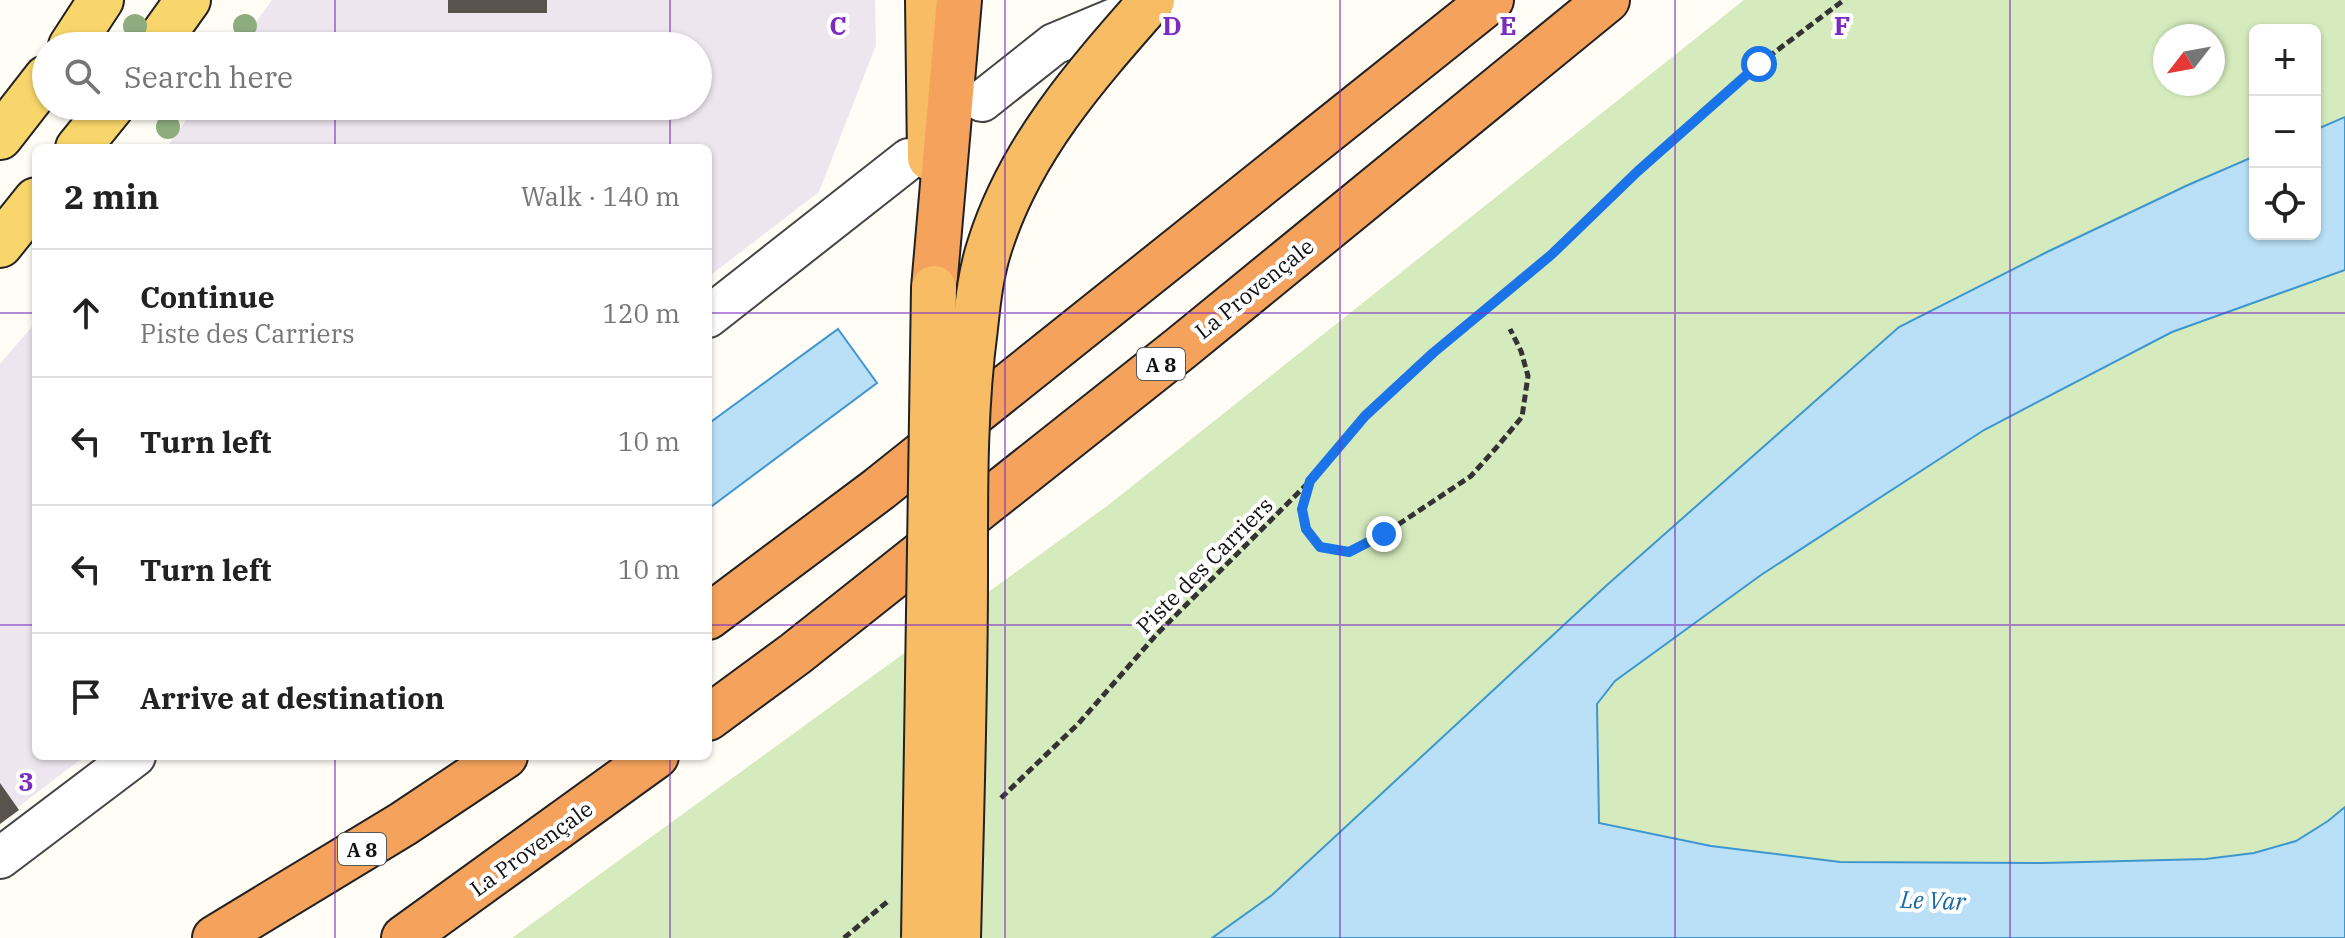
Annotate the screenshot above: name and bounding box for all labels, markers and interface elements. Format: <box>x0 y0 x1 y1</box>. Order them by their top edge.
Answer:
text: C <box>829 8 847 42</box>
text: D <box>1162 8 1182 42</box>
text: E <box>1499 8 1517 42</box>
text: F <box>1834 8 1850 42</box>
north arrow <box>2153 24 2225 96</box>
map controls <box>2249 24 2321 240</box>
button: + <box>2249 24 2321 96</box>
search box <box>32 32 712 120</box>
route start <box>1741 46 1777 82</box>
icon: search <box>60 54 104 98</box>
text: Search here <box>124 57 293 96</box>
button: − <box>2249 96 2321 168</box>
button: locate <box>2249 168 2321 240</box>
text: 2 min <box>64 174 159 218</box>
text: Walk · 140 m <box>521 179 680 213</box>
street label: La Provençale <box>1189 231 1319 345</box>
text: Continue <box>140 277 275 316</box>
icon: ahead <box>64 291 108 335</box>
text: 120 m <box>602 296 680 330</box>
text: Piste des Carriers <box>140 316 355 350</box>
road number: A 8 <box>1137 348 1185 380</box>
icon: left <box>64 419 108 463</box>
text: Turn left <box>140 422 272 461</box>
text: 10 m <box>618 424 680 458</box>
street label: Piste des Carriers <box>1130 491 1278 639</box>
route end <box>1366 516 1402 552</box>
icon: left <box>64 547 108 591</box>
text: Turn left <box>140 550 272 589</box>
text: 10 m <box>618 552 680 586</box>
icon: arrive <box>64 675 108 719</box>
text: Arrive at destination <box>140 678 445 717</box>
text: 3 <box>18 764 34 798</box>
street label: La Provençale <box>464 794 598 902</box>
road number: A 8 <box>338 833 386 865</box>
water label: Le Var <box>1899 883 1968 917</box>

